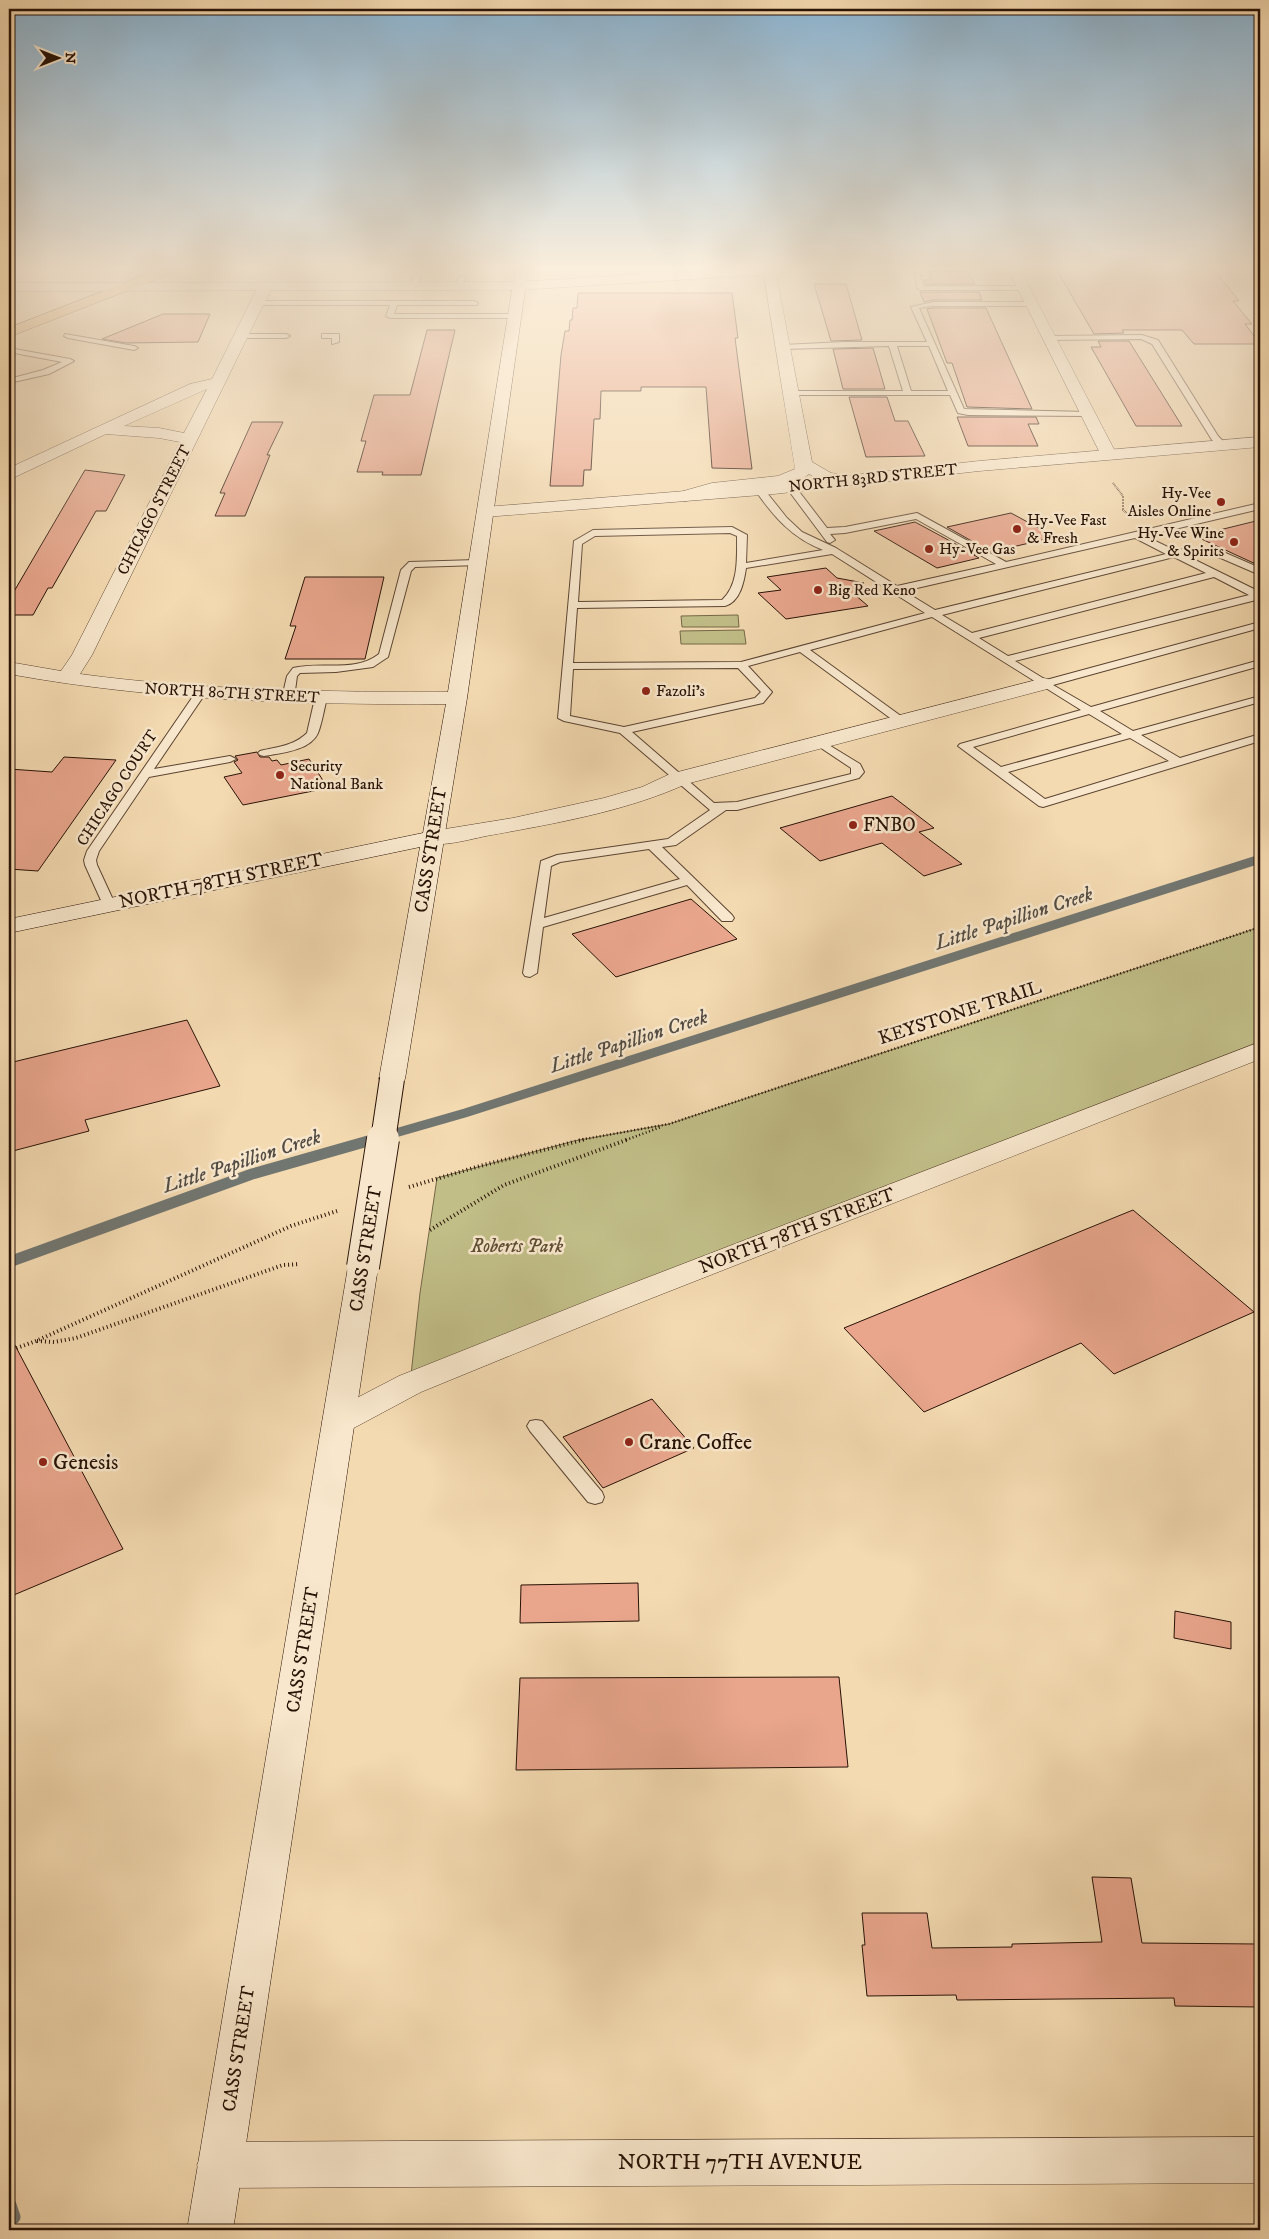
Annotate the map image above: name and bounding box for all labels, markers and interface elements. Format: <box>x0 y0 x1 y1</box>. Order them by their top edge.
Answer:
north arrow <box>32 32 82 82</box>
text: N <box>61 52 79 64</box>
street label: CHICAGO STREET <box>113 442 195 578</box>
street label: NORTH 83RD STREET <box>788 459 958 497</box>
place label: Hy-Vee Aisles Online <box>1128 483 1211 521</box>
marker: Hy-Vee Aisles Online <box>1215 496 1227 508</box>
place label: Hy-Vee Fast & Fresh <box>1027 510 1107 548</box>
marker: Hy-Vee Fast & Fresh <box>1011 523 1023 535</box>
place label: Hy-Vee Wine & Spirits <box>1137 523 1224 561</box>
marker: Hy-Vee Wine & Spirits <box>1228 536 1240 548</box>
place label: Hy-Vee Gas <box>939 539 1015 559</box>
marker: Hy-Vee Gas <box>923 543 935 555</box>
place label: Big Red Keno <box>828 580 916 600</box>
marker: Big Red Keno <box>812 584 824 596</box>
street label: NORTH 80TH STREET <box>144 678 320 708</box>
place label: Fazoli's <box>656 681 705 701</box>
marker: Fazoli's <box>640 685 652 697</box>
street label: CHICAGO COURT <box>72 726 162 850</box>
place label: Security National Bank <box>290 756 383 794</box>
marker: Security National Bank <box>274 769 286 781</box>
street label: CASS STREET <box>410 785 452 915</box>
place label: FNBO <box>863 814 916 837</box>
marker: FNBO <box>847 819 859 831</box>
street label: NORTH 78TH STREET <box>117 848 326 914</box>
water label: Little Papillion Creek <box>931 882 1097 957</box>
street label: KEYSTONE TRAIL <box>876 976 1045 1050</box>
water label: Little Papillion Creek <box>546 1005 712 1080</box>
water label: Little Papillion Creek <box>159 1125 325 1200</box>
street label: NORTH 78TH STREET <box>696 1183 899 1279</box>
street label: CASS STREET <box>345 1184 387 1314</box>
park label: Roberts Park <box>470 1235 563 1258</box>
place label: Crane Coffee <box>639 1429 752 1456</box>
marker: Crane Coffee <box>623 1436 635 1448</box>
place label: Genesis <box>53 1449 118 1476</box>
marker: Genesis <box>37 1456 49 1468</box>
street label: CASS STREET <box>282 1585 324 1715</box>
street label: CASS STREET <box>218 1984 260 2114</box>
street label: NORTH 77TH AVENUE <box>618 2149 862 2176</box>

